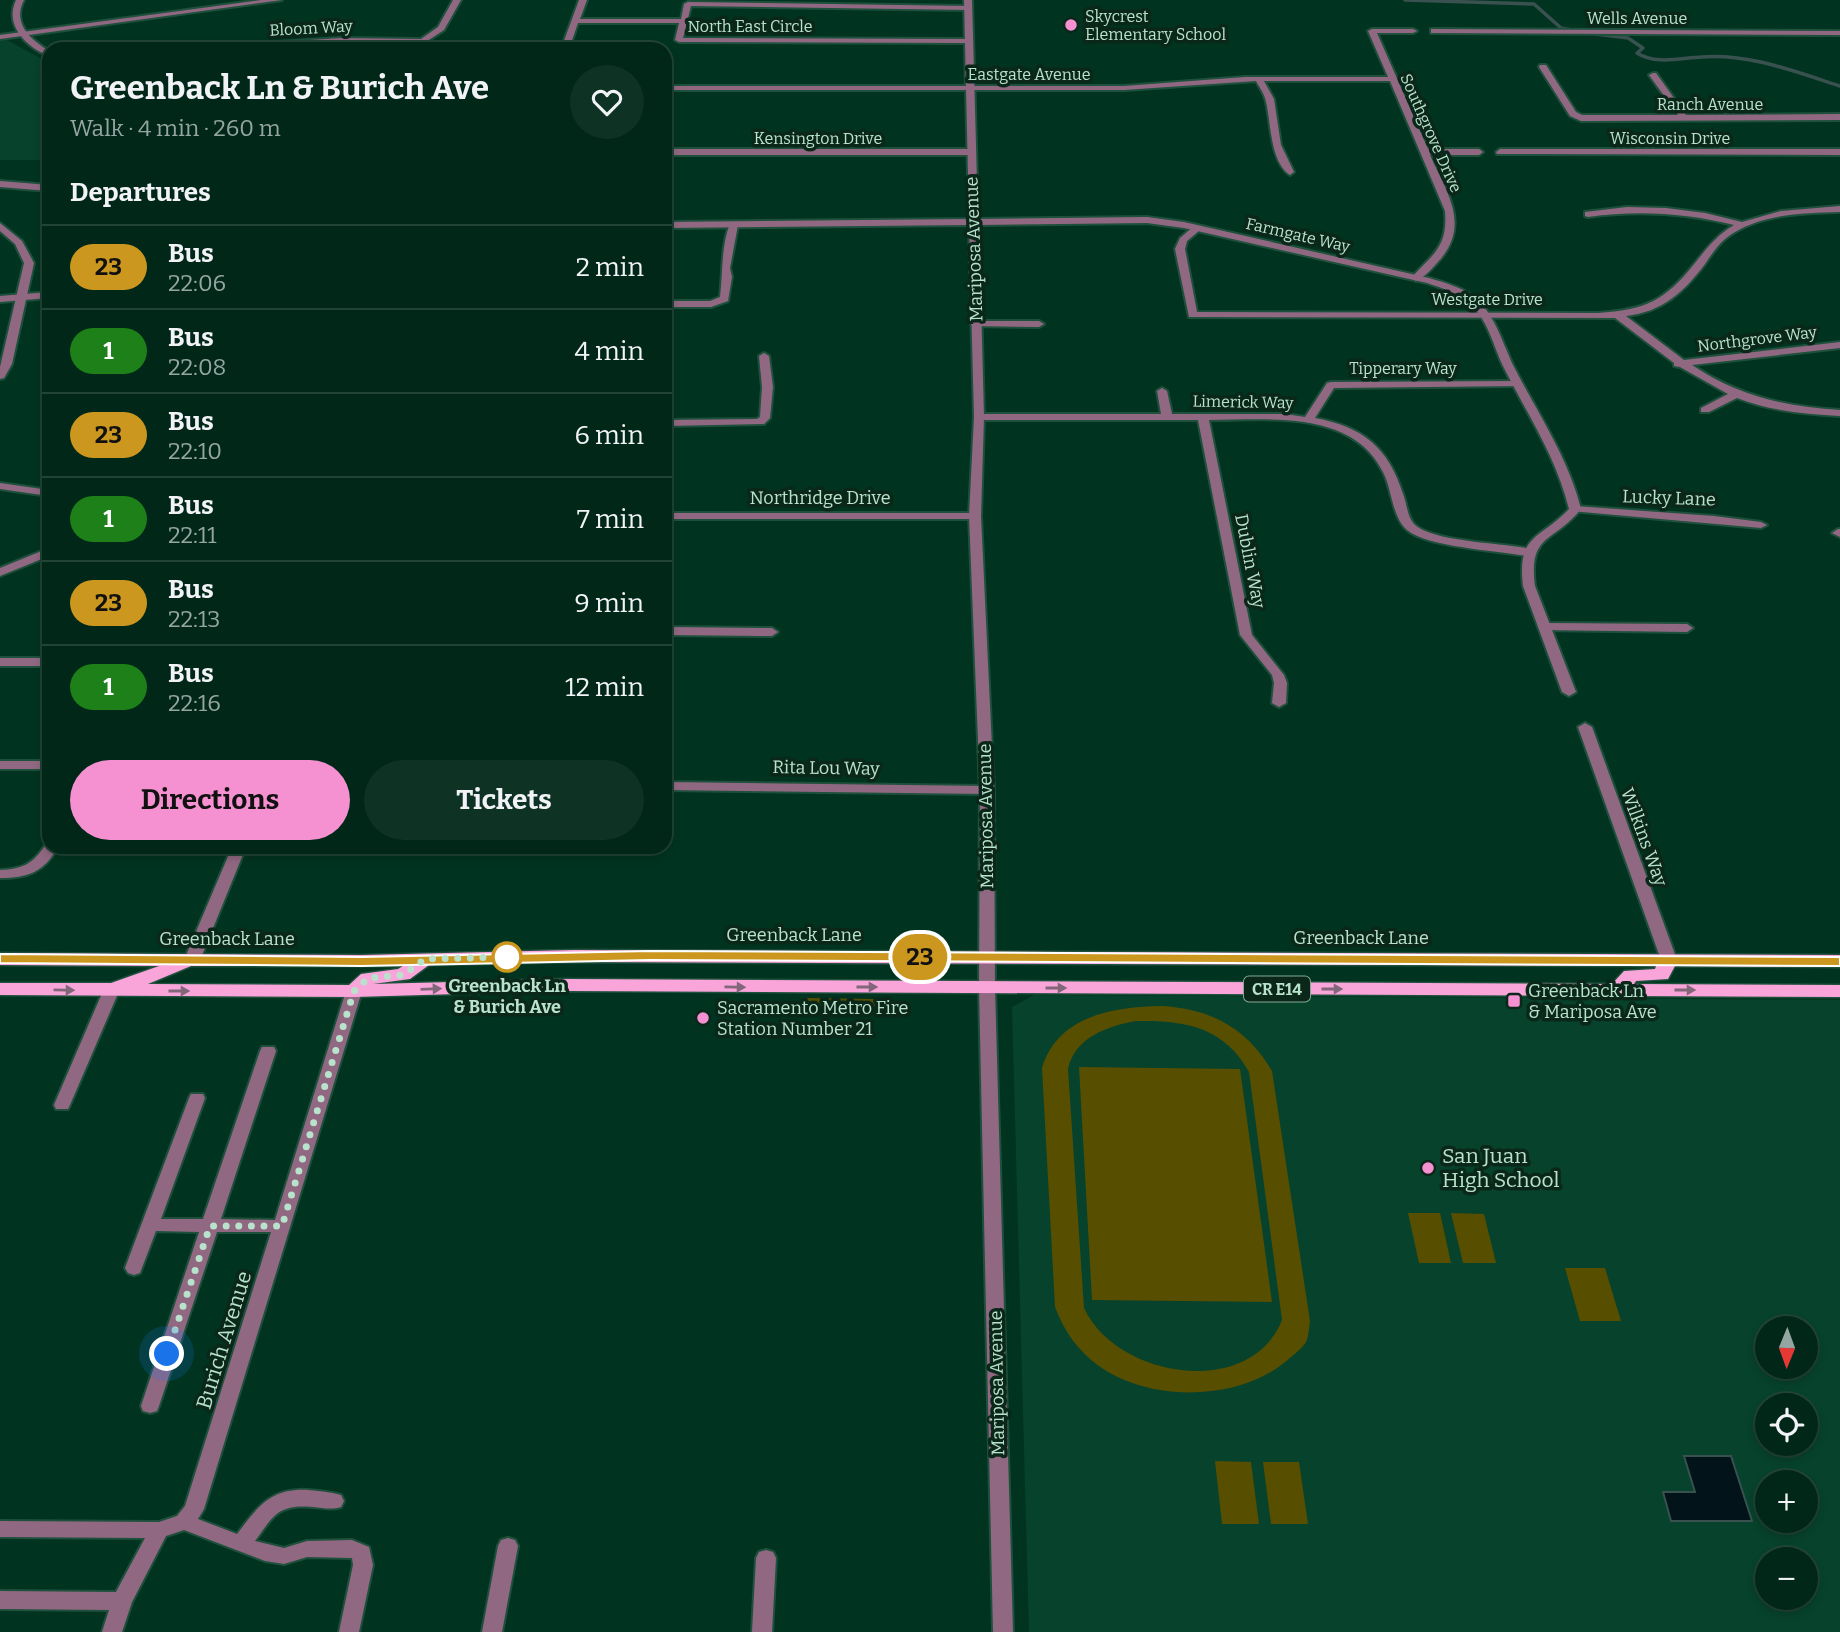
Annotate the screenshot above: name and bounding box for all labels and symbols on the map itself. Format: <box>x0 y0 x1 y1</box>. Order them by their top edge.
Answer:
place label: Skycrest Elementary School <box>1085 7 1226 44</box>
street label: Wells Avenue <box>1587 9 1687 28</box>
street label: Bloom Way <box>269 16 354 40</box>
street label: North East Circle <box>687 17 813 36</box>
marker: Skycrest Elementary School <box>1063 17 1079 33</box>
street label: Eastgate Avenue <box>968 65 1090 84</box>
street label: Southgrove Drive <box>1396 71 1466 195</box>
street label: Ranch Avenue <box>1657 95 1763 114</box>
street label: Kensington Drive <box>754 129 882 148</box>
street label: Wisconsin Drive <box>1610 129 1730 148</box>
street label: Mariposa Avenue <box>960 176 988 322</box>
street label: Farmgate Way <box>1244 214 1352 256</box>
street label: Westgate Drive <box>1431 290 1543 309</box>
street label: Northgrove Way <box>1696 322 1818 356</box>
street label: Tipperary Way <box>1349 359 1457 378</box>
street label: Limerick Way <box>1192 392 1294 412</box>
street label: Lucky Lane <box>1622 485 1716 511</box>
street label: Northridge Drive <box>749 487 891 509</box>
street label: Dublin Way <box>1230 512 1270 610</box>
street label: Mariposa Avenue <box>974 743 998 889</box>
street label: Rita Lou Way <box>772 756 880 780</box>
street label: Wilkins Way <box>1616 785 1672 890</box>
street label: Greenback Lane <box>726 924 862 946</box>
street label: Greenback Lane <box>1293 927 1429 949</box>
street label: Greenback Lane <box>159 928 295 950</box>
line badge: 23 <box>888 934 951 980</box>
marker: Greenback Ln & Burich Ave <box>492 942 522 972</box>
place label: Greenback Ln & Burich Ave <box>448 975 566 1018</box>
road number: CR E14 <box>1244 976 1310 1001</box>
place label: Greenback Ln & Mariposa Ave <box>1528 980 1657 1023</box>
one-way arrow <box>724 981 746 993</box>
one-way arrow <box>856 981 878 993</box>
one-way arrow <box>1045 982 1067 994</box>
one-way arrow <box>420 983 442 994</box>
one-way arrow <box>1321 983 1343 995</box>
one-way arrow <box>53 984 75 996</box>
one-way arrow <box>1674 984 1696 996</box>
one-way arrow <box>168 985 190 997</box>
marker: Greenback Ln & Mariposa Ave <box>1506 993 1522 1009</box>
place label: Sacramento Metro Fire Station Number 21 <box>717 997 908 1040</box>
marker: Sacramento Metro Fire Station Number 21 <box>695 1010 711 1026</box>
place label: San Juan High School <box>1442 1143 1560 1193</box>
marker: San Juan High School <box>1420 1160 1436 1176</box>
street label: Burich Avenue <box>191 1268 257 1412</box>
street label: Mariposa Avenue <box>985 1310 1009 1456</box>
north arrow <box>1755 1316 1818 1379</box>
your location <box>149 1336 184 1371</box>

